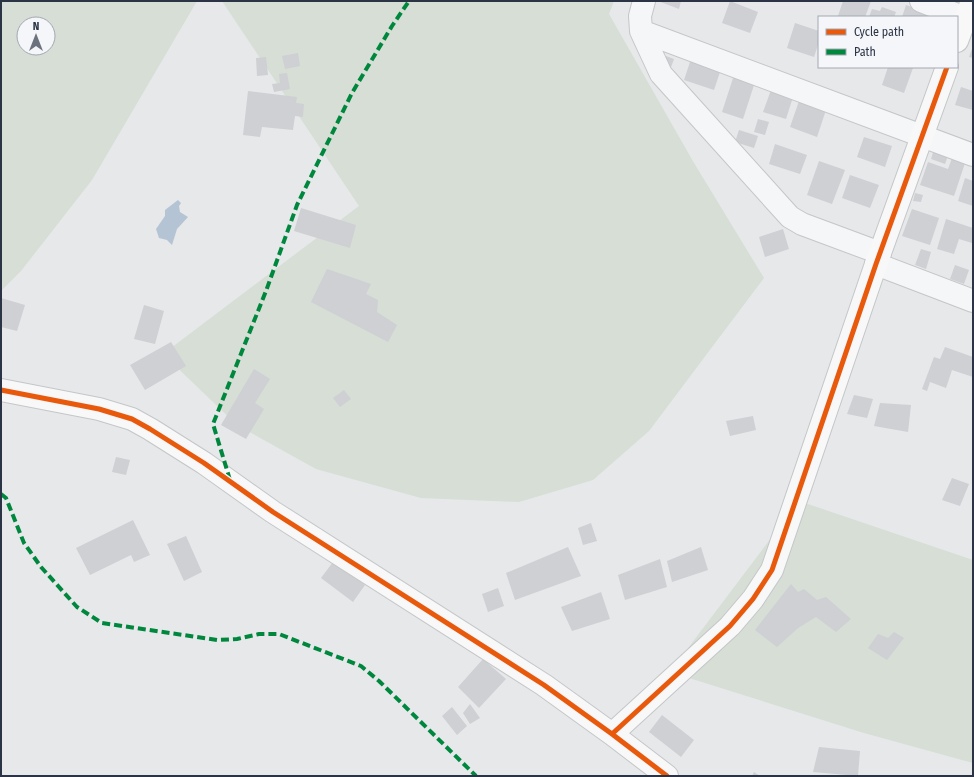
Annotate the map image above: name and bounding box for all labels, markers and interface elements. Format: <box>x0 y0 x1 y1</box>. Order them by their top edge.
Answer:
north arrow <box>16 16 56 56</box>
legend <box>818 16 958 68</box>
text: N <box>33 20 39 33</box>
text: Cycle path <box>854 25 904 39</box>
text: Path <box>854 45 876 59</box>

